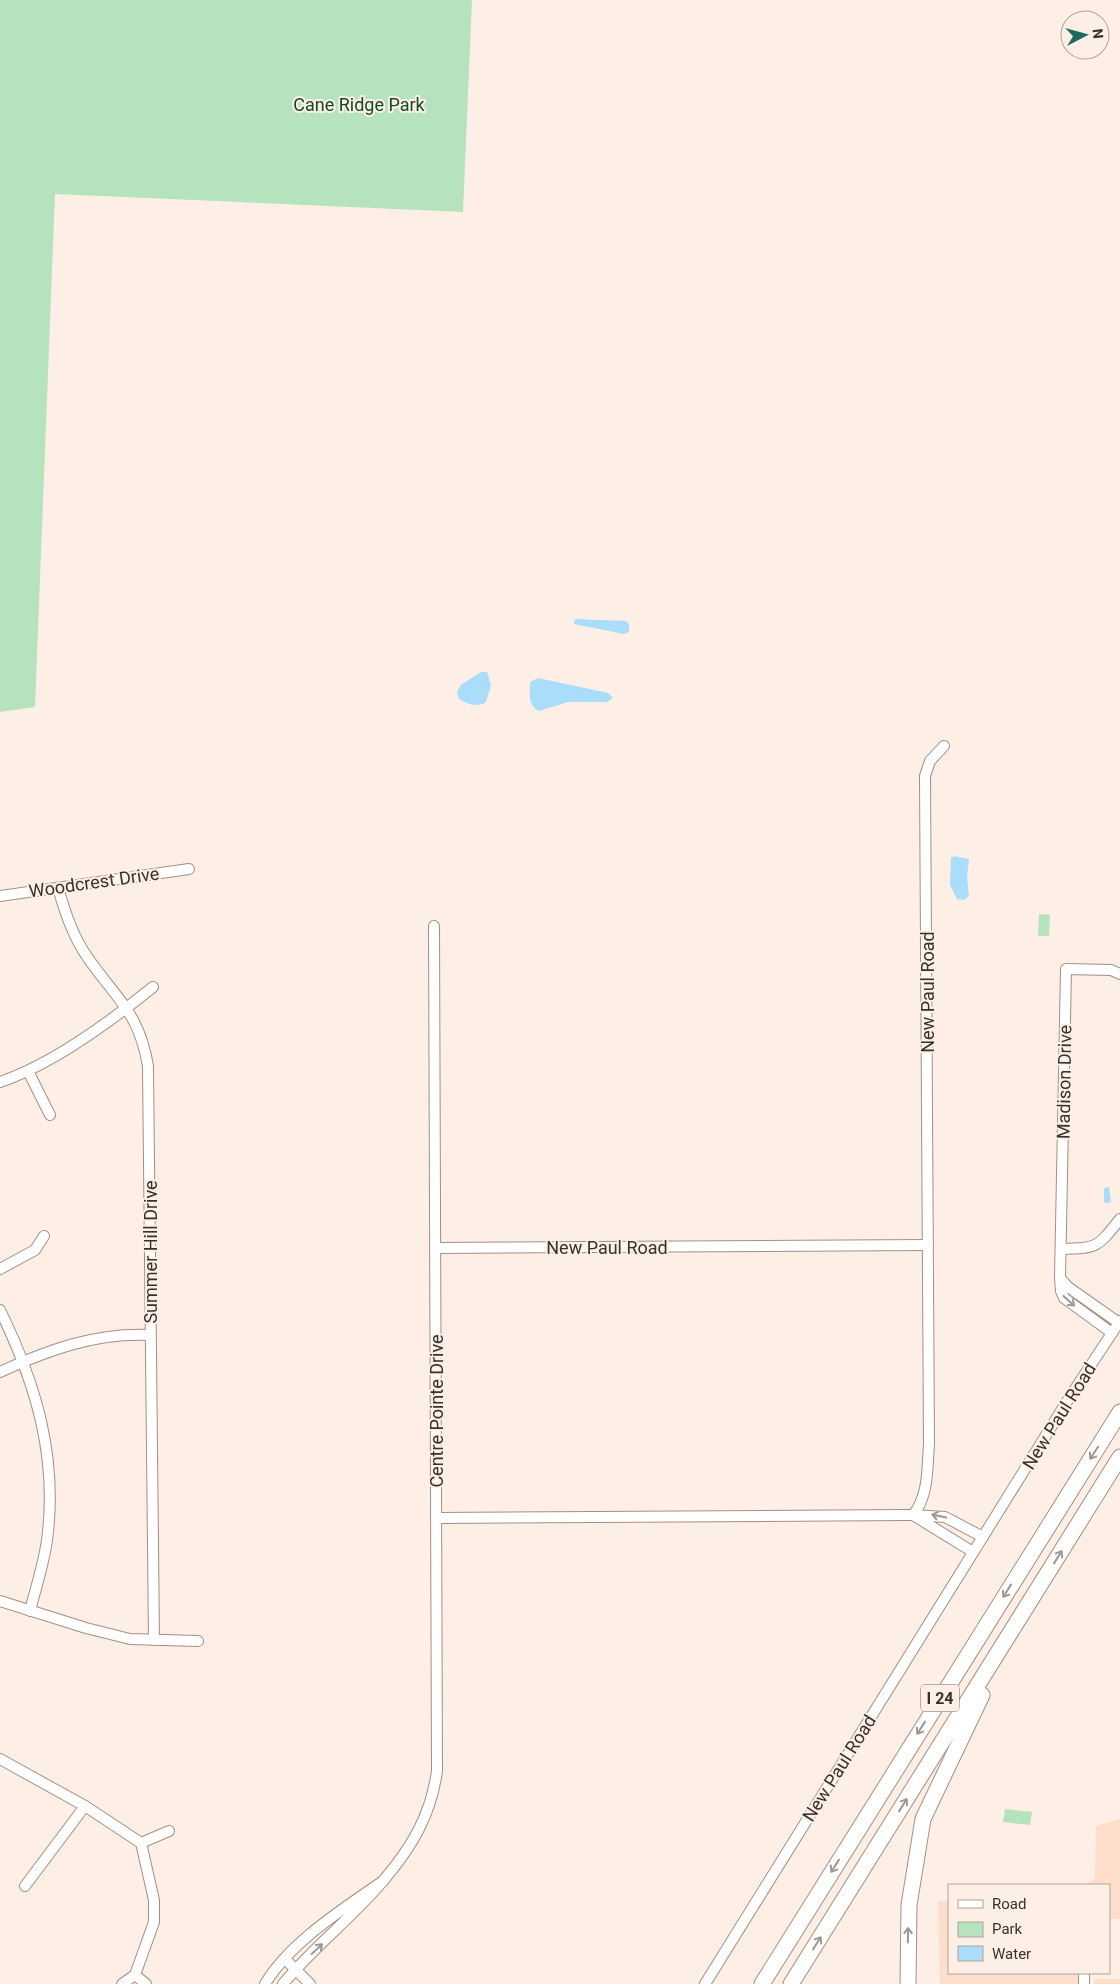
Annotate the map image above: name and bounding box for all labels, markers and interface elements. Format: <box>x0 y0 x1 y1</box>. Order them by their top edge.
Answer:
north arrow <box>1060 10 1110 60</box>
text: N <box>1089 28 1106 39</box>
park label: Cane Ridge Park <box>293 94 426 115</box>
street label: Woodcrest Drive <box>27 862 161 902</box>
street label: New Paul Road <box>917 931 938 1053</box>
street label: Madison Drive <box>1053 1025 1075 1139</box>
street label: Summer Hill Drive <box>140 1180 161 1324</box>
street label: New Paul Road <box>546 1237 668 1258</box>
one-way arrow <box>1062 1295 1075 1307</box>
street label: Centre Pointe Drive <box>426 1334 447 1488</box>
street label: New Paul Road <box>1018 1359 1100 1473</box>
one-way arrow <box>1088 1446 1099 1460</box>
one-way arrow <box>932 1511 948 1521</box>
one-way arrow <box>1052 1550 1063 1564</box>
one-way arrow <box>1002 1583 1012 1597</box>
road number: I 24 <box>921 1685 959 1712</box>
street label: New Paul Road <box>798 1711 880 1825</box>
one-way arrow <box>916 1721 926 1735</box>
one-way arrow <box>899 1798 909 1812</box>
one-way arrow <box>830 1859 840 1873</box>
legend <box>948 1884 1110 1974</box>
text: Road <box>992 1895 1026 1913</box>
text: Park <box>992 1920 1023 1938</box>
one-way arrow <box>904 1928 913 1944</box>
one-way arrow <box>813 1936 823 1950</box>
one-way arrow <box>310 1943 323 1955</box>
text: Water <box>992 1945 1031 1963</box>

